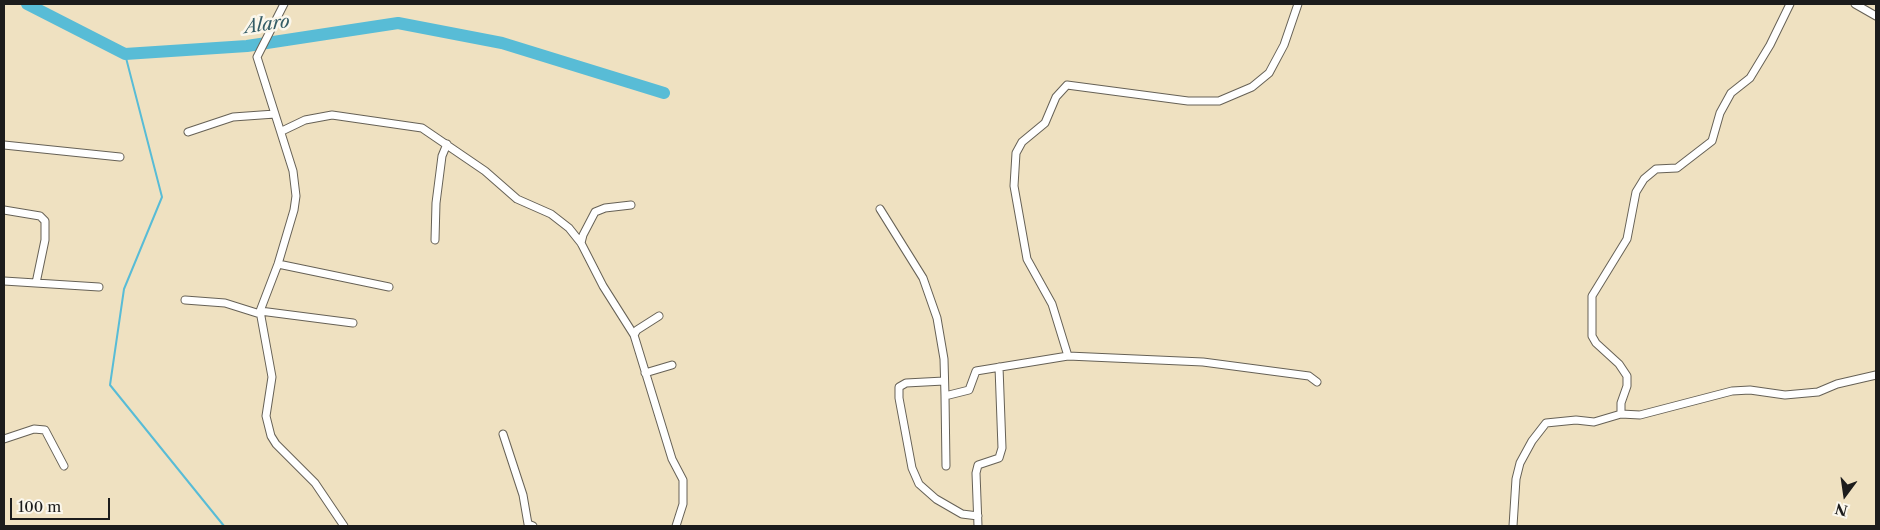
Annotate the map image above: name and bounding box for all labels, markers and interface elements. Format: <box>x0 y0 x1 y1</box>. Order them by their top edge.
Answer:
water label: Alaro <box>243 11 291 39</box>
north arrow <box>1820 470 1870 520</box>
scale bar <box>12 488 112 520</box>
text: 100 m <box>18 497 61 516</box>
text: N <box>1833 499 1849 520</box>

